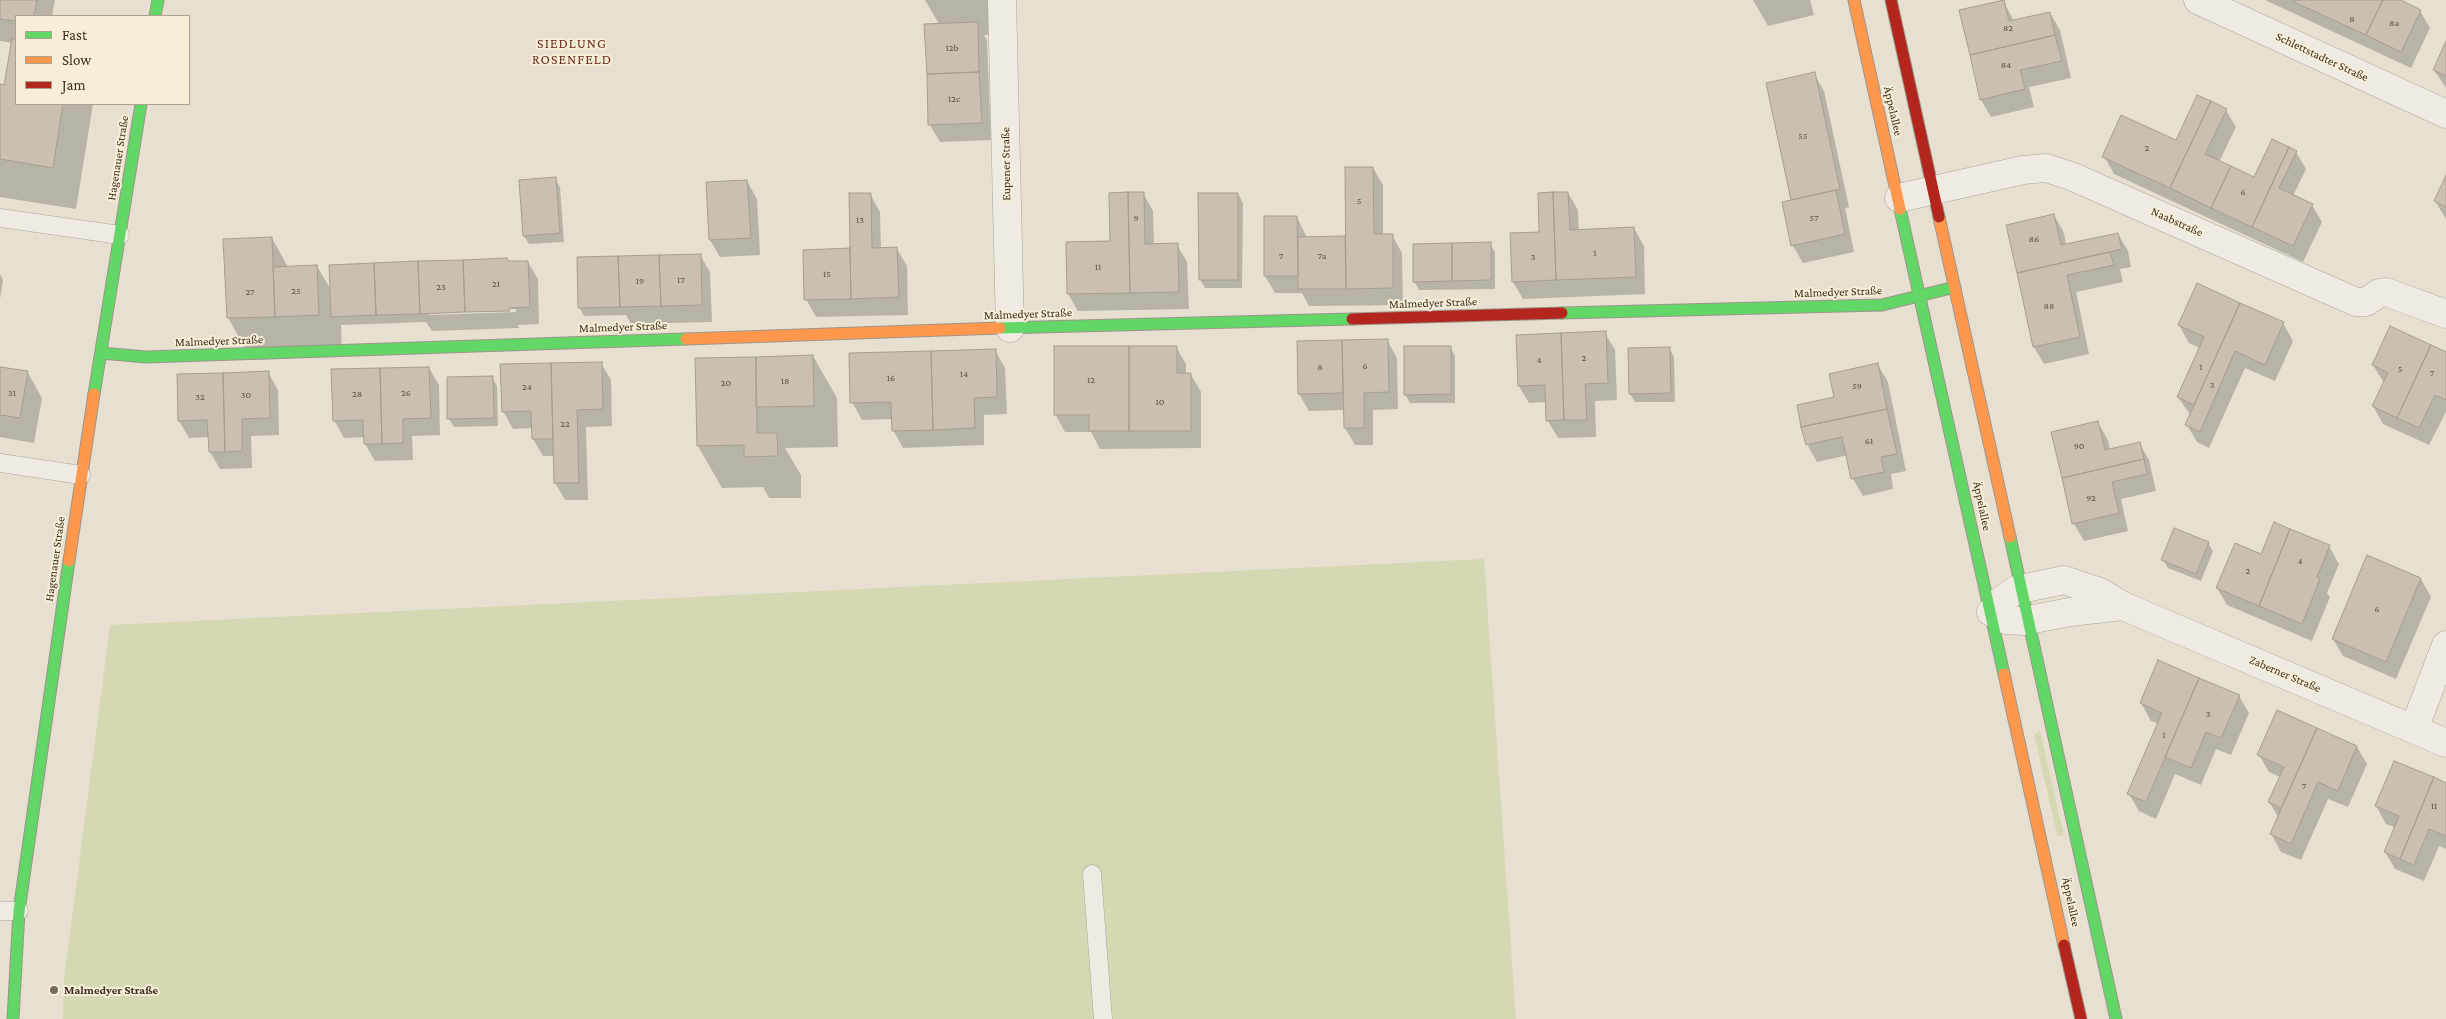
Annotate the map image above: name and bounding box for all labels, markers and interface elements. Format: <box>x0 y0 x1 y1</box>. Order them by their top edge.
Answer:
house number: 8 <box>2349 13 2355 25</box>
legend <box>15 15 190 105</box>
house number: 8a <box>2389 17 2399 29</box>
house number: 82 <box>2003 22 2013 34</box>
text: Fast <box>62 27 87 43</box>
street label: Schlettstadter Straße <box>2273 29 2371 85</box>
district label: SIEDLUNG ROSENFELD <box>531 36 613 68</box>
house number: 12b <box>945 42 959 54</box>
text: Slow <box>62 52 91 68</box>
house number: 84 <box>2001 59 2011 71</box>
text: Jam <box>62 77 85 93</box>
street label: Äppelallee <box>1880 85 1906 137</box>
house number: 12c <box>948 93 960 105</box>
street label: Hagenauer Straße <box>104 115 132 201</box>
street label: Eupener Straße <box>998 127 1014 201</box>
house number: 55 <box>1798 130 1808 142</box>
house number: 2 <box>2145 142 2149 154</box>
house number: 6 <box>2240 186 2246 198</box>
house number: 5 <box>1357 195 1361 207</box>
street label: Naabstraße <box>2149 204 2205 240</box>
house number: 9 <box>1133 212 1139 224</box>
house number: 57 <box>1809 212 1819 224</box>
house number: 13 <box>856 214 864 226</box>
house number: 86 <box>2029 233 2039 245</box>
house number: 1 <box>1593 247 1597 259</box>
house number: 7 <box>1279 250 1283 262</box>
house number: 7a <box>1318 250 1326 262</box>
house number: 3 <box>1531 251 1535 263</box>
house number: 11 <box>1095 261 1101 273</box>
house number: 15 <box>823 268 831 280</box>
house number: 17 <box>677 274 685 286</box>
house number: 19 <box>636 275 644 287</box>
house number: 21 <box>492 278 500 290</box>
house number: 23 <box>436 281 446 293</box>
street label: Malmedyer Straße <box>1794 283 1882 301</box>
house number: 25 <box>291 285 301 297</box>
house number: 27 <box>245 286 255 298</box>
street label: Malmedyer Straße <box>1389 294 1477 312</box>
house number: 88 <box>2044 300 2054 312</box>
street label: Malmedyer Straße <box>984 305 1072 323</box>
street label: Malmedyer Straße <box>579 318 667 336</box>
street label: Malmedyer Straße <box>175 332 263 350</box>
house number: 2 <box>1582 352 1586 364</box>
house number: 4 <box>1536 354 1542 366</box>
house number: 6 <box>1362 360 1368 372</box>
house number: 8 <box>1317 361 1323 373</box>
house number: 1 <box>2199 361 2203 373</box>
house number: 5 <box>2398 363 2402 375</box>
house number: 7 <box>2430 367 2434 379</box>
house number: 14 <box>960 368 968 380</box>
house number: 16 <box>887 372 895 384</box>
house number: 12 <box>1087 374 1095 386</box>
house number: 18 <box>781 375 789 387</box>
house number: 20 <box>721 377 731 389</box>
house number: 3 <box>2210 379 2214 391</box>
house number: 59 <box>1852 380 1862 392</box>
house number: 24 <box>522 381 532 393</box>
house number: 31 <box>8 387 16 399</box>
house number: 26 <box>401 387 411 399</box>
house number: 28 <box>352 388 362 400</box>
house number: 30 <box>241 389 251 401</box>
house number: 32 <box>195 391 205 403</box>
house number: 10 <box>1156 396 1164 408</box>
house number: 22 <box>560 418 570 430</box>
house number: 61 <box>1865 435 1873 447</box>
house number: 90 <box>2074 440 2084 452</box>
street label: Äppelallee <box>1970 480 1994 532</box>
house number: 92 <box>2086 492 2096 504</box>
street label: Hagenauer Straße <box>42 516 68 602</box>
house number: 4 <box>2297 555 2303 567</box>
house number: 2 <box>2246 565 2250 577</box>
house number: 6 <box>2374 603 2380 615</box>
street label: Zaberner Straße <box>2247 652 2323 696</box>
house number: 3 <box>2206 708 2210 720</box>
house number: 1 <box>2162 729 2166 741</box>
house number: 7 <box>2302 780 2306 792</box>
house number: 11 <box>2431 800 2437 812</box>
street label: Äppelallee <box>2059 876 2083 928</box>
place label: Malmedyer Straße <box>64 983 158 997</box>
marker: Malmedyer Straße <box>48 984 60 996</box>

